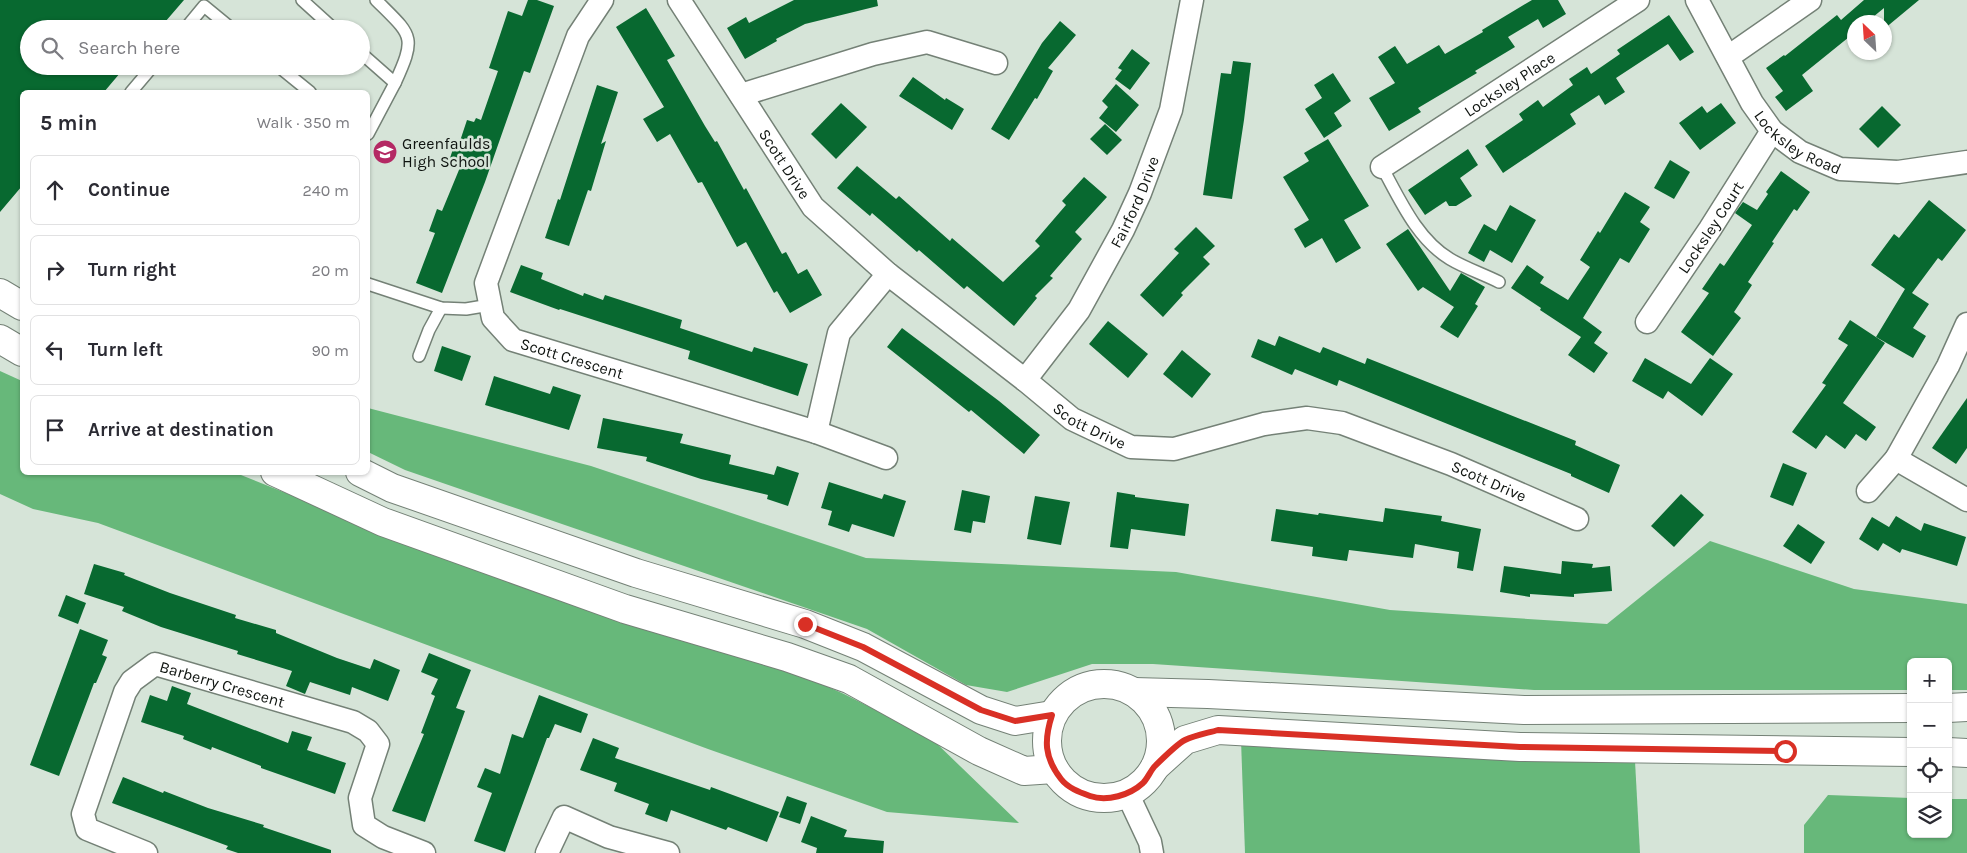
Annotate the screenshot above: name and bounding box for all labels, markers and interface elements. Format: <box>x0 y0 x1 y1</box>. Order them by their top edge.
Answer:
north arrow <box>1847 15 1892 60</box>
search box <box>20 20 370 75</box>
icon: search <box>38 34 66 62</box>
text: Search here <box>78 37 180 59</box>
street label: Locksley Place <box>1461 48 1559 121</box>
street label: Locksley Road <box>1750 107 1844 178</box>
text: 5 min <box>40 111 97 135</box>
text: Walk · 350 m <box>257 113 350 132</box>
street label: Scott Drive <box>755 125 814 203</box>
place label: Greenfaulds High School <box>402 134 491 171</box>
school or university icon: Greenfaulds High School <box>372 139 398 165</box>
street label: Fairford Drive <box>1106 154 1163 251</box>
icon: ahead <box>41 176 69 204</box>
street label: Locksley Court <box>1674 178 1748 277</box>
text: Continue <box>88 179 170 201</box>
text: 240 m <box>303 181 349 200</box>
icon: right <box>41 256 69 284</box>
text: Turn right <box>88 259 177 281</box>
text: 20 m <box>311 261 349 280</box>
street label: Scott Crescent <box>518 334 626 383</box>
icon: left <box>41 336 69 364</box>
text: Turn left <box>88 339 163 361</box>
text: 90 m <box>311 341 349 360</box>
street label: Scott Drive <box>1049 398 1129 453</box>
icon: arrive <box>41 416 69 444</box>
text: Arrive at destination <box>88 419 274 441</box>
street label: Scott Drive <box>1448 456 1529 506</box>
route end <box>794 613 817 636</box>
street label: Barberry Crescent <box>157 657 287 712</box>
map controls <box>1907 658 1952 838</box>
button: + <box>1907 658 1952 703</box>
button: − <box>1907 703 1952 748</box>
route start <box>1774 740 1797 763</box>
button: locate <box>1907 748 1952 793</box>
button: layers <box>1907 793 1952 838</box>

